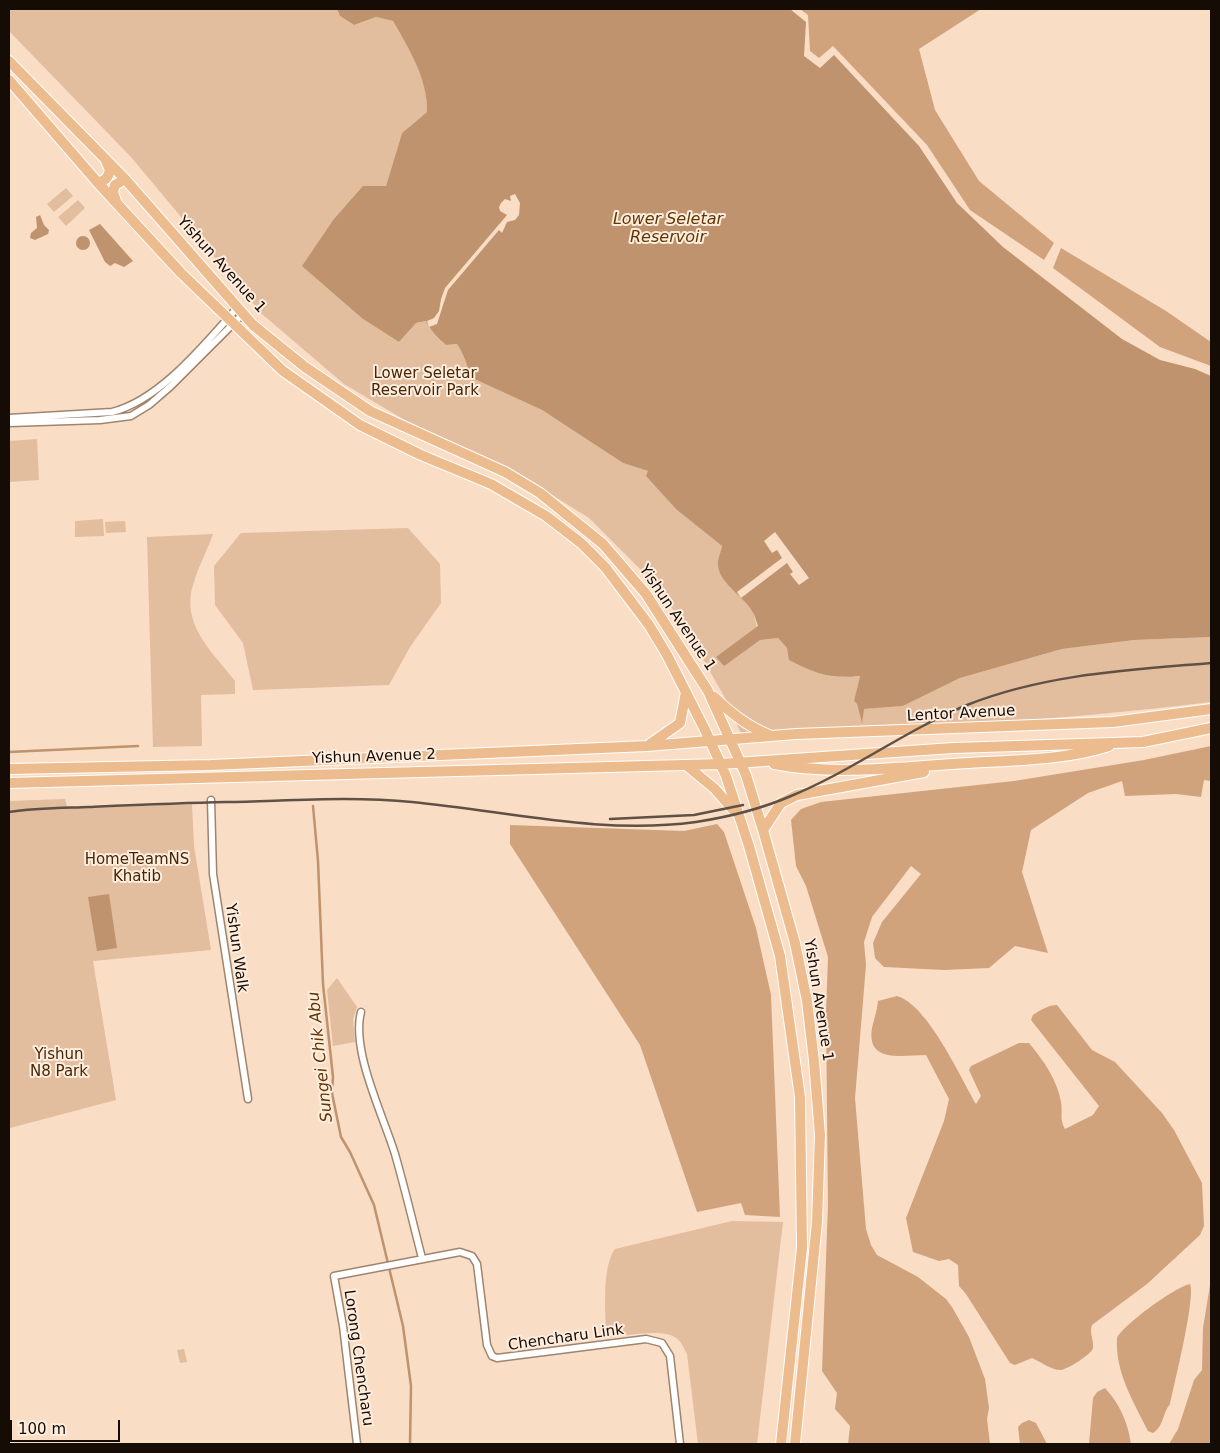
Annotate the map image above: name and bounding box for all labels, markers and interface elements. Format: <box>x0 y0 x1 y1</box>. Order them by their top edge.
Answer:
water label: Lower Seletar Reservoir <box>613 210 723 248</box>
street label: Yishun Avenue 1 <box>173 213 269 317</box>
park label: Lower Seletar Reservoir Park <box>371 365 479 400</box>
street label: Yishun Avenue 1 <box>635 562 719 674</box>
street label: Lentor Avenue <box>906 702 1016 726</box>
street label: Yishun Avenue 2 <box>312 746 436 768</box>
park label: HomeTeamNS Khatib <box>85 851 189 886</box>
street label: Yishun Walk <box>221 902 251 994</box>
street label: Yishun Avenue 1 <box>799 937 837 1063</box>
water label: Sungei Chik Abu <box>305 991 337 1123</box>
park label: Yishun N8 Park <box>30 1046 88 1081</box>
street label: Lorong Chencharu <box>340 1289 376 1427</box>
street label: Chencharu Link <box>507 1321 625 1355</box>
scale bar <box>12 1410 122 1442</box>
text: 100 m <box>18 1420 66 1438</box>

